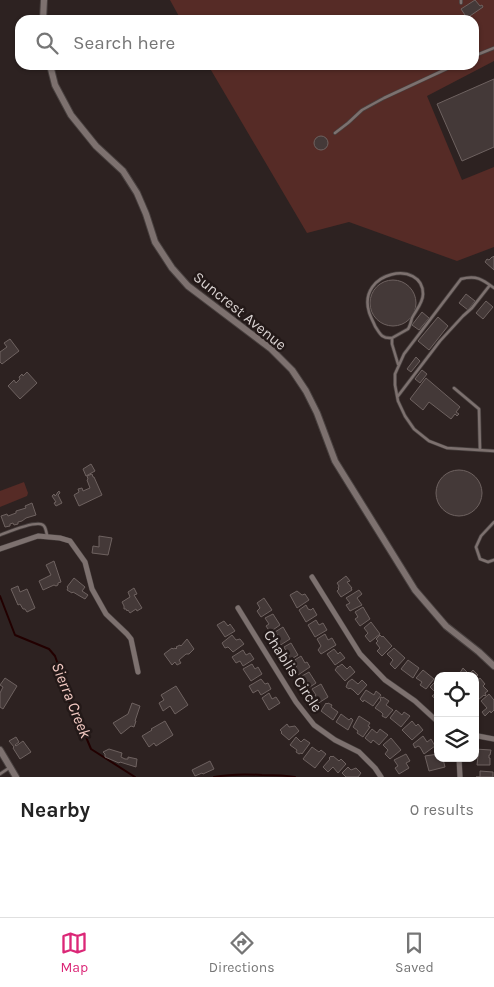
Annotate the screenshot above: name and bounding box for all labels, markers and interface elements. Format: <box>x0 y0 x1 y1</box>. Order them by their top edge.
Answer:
search box <box>15 15 479 70</box>
icon: search <box>33 29 61 57</box>
text: Search here <box>73 32 175 54</box>
street label: Suncrest Avenue <box>190 268 290 354</box>
street label: Chablis Circle <box>260 627 326 715</box>
water label: Sierra Creek <box>48 659 96 742</box>
map controls <box>434 672 479 762</box>
button: locate <box>434 672 479 717</box>
button: layers <box>434 717 479 762</box>
text: Nearby <box>20 798 90 822</box>
text: 0 results <box>410 800 474 819</box>
tab: Map <box>60 929 88 976</box>
tab: Directions <box>209 929 275 976</box>
tab: Saved <box>395 929 434 976</box>

